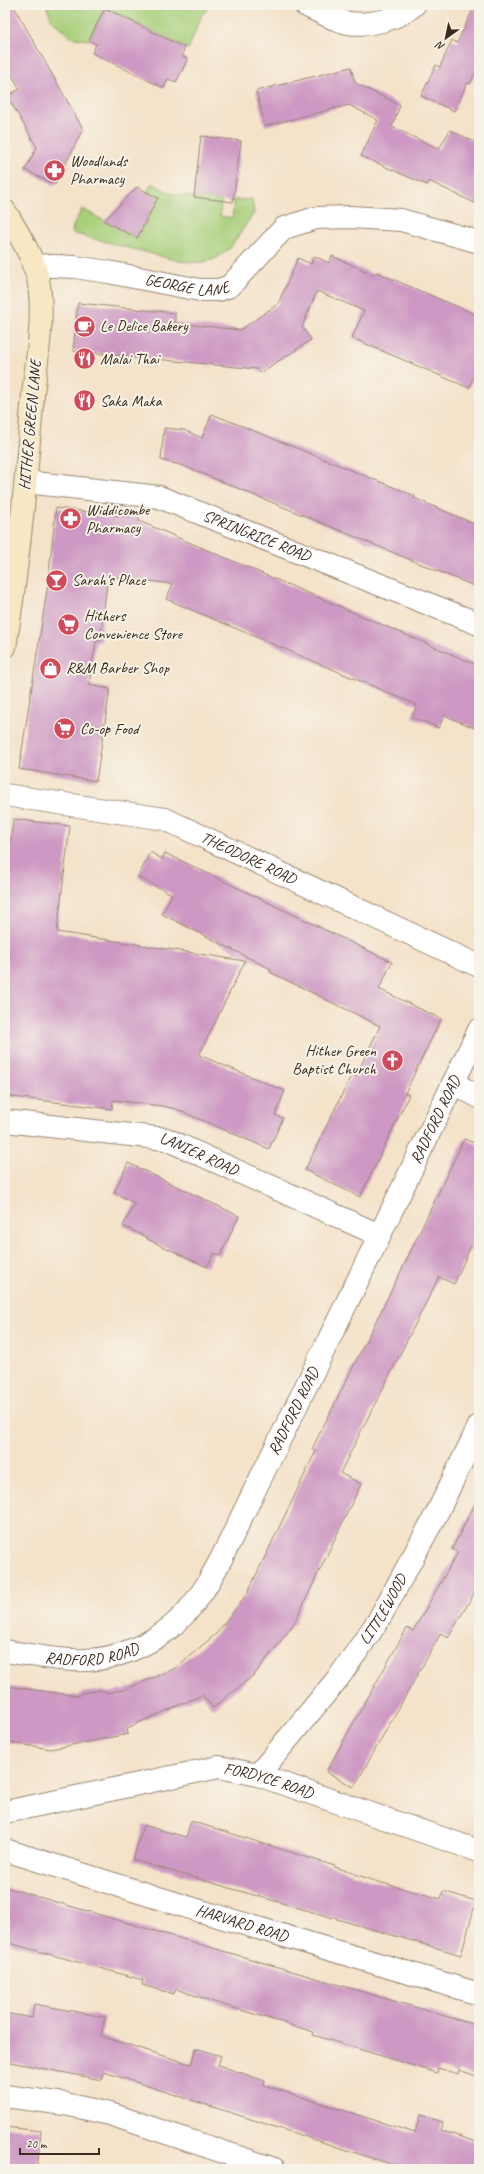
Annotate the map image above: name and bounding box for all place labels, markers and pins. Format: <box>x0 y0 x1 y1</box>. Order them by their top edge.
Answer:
place label: Woodlands Pharmacy <box>70 151 129 189</box>
pharmacy icon: Woodlands Pharmacy <box>41 157 67 183</box>
cafe icon: Le Delice Bakery <box>71 313 97 339</box>
place label: Le Delice Bakery <box>100 316 189 336</box>
restaurant icon: Malai Thai <box>71 346 97 372</box>
place label: Malai Thai <box>100 349 161 369</box>
restaurant icon: Saka Maka <box>71 388 97 414</box>
place label: Saka Maka <box>100 391 163 411</box>
place label: Widdicombe Pharmacy <box>86 500 151 538</box>
pharmacy icon: Widdicombe Pharmacy <box>58 506 84 532</box>
bar icon: Sarah's Place <box>43 567 69 593</box>
place label: Sarah's Place <box>72 570 147 590</box>
place label: Hithers Convenience Store <box>84 606 184 644</box>
supermarket icon: Hithers Convenience Store <box>55 612 81 638</box>
shop icon: R&M Barber Shop <box>37 655 63 681</box>
place label: R&M Barber Shop <box>66 658 170 678</box>
supermarket icon: Co-op Food <box>52 716 78 742</box>
place label: Co-op Food <box>80 719 141 739</box>
place label: Hither Green Baptist Church <box>292 1041 377 1079</box>
church icon: Hither Green Baptist Church <box>379 1047 405 1073</box>

